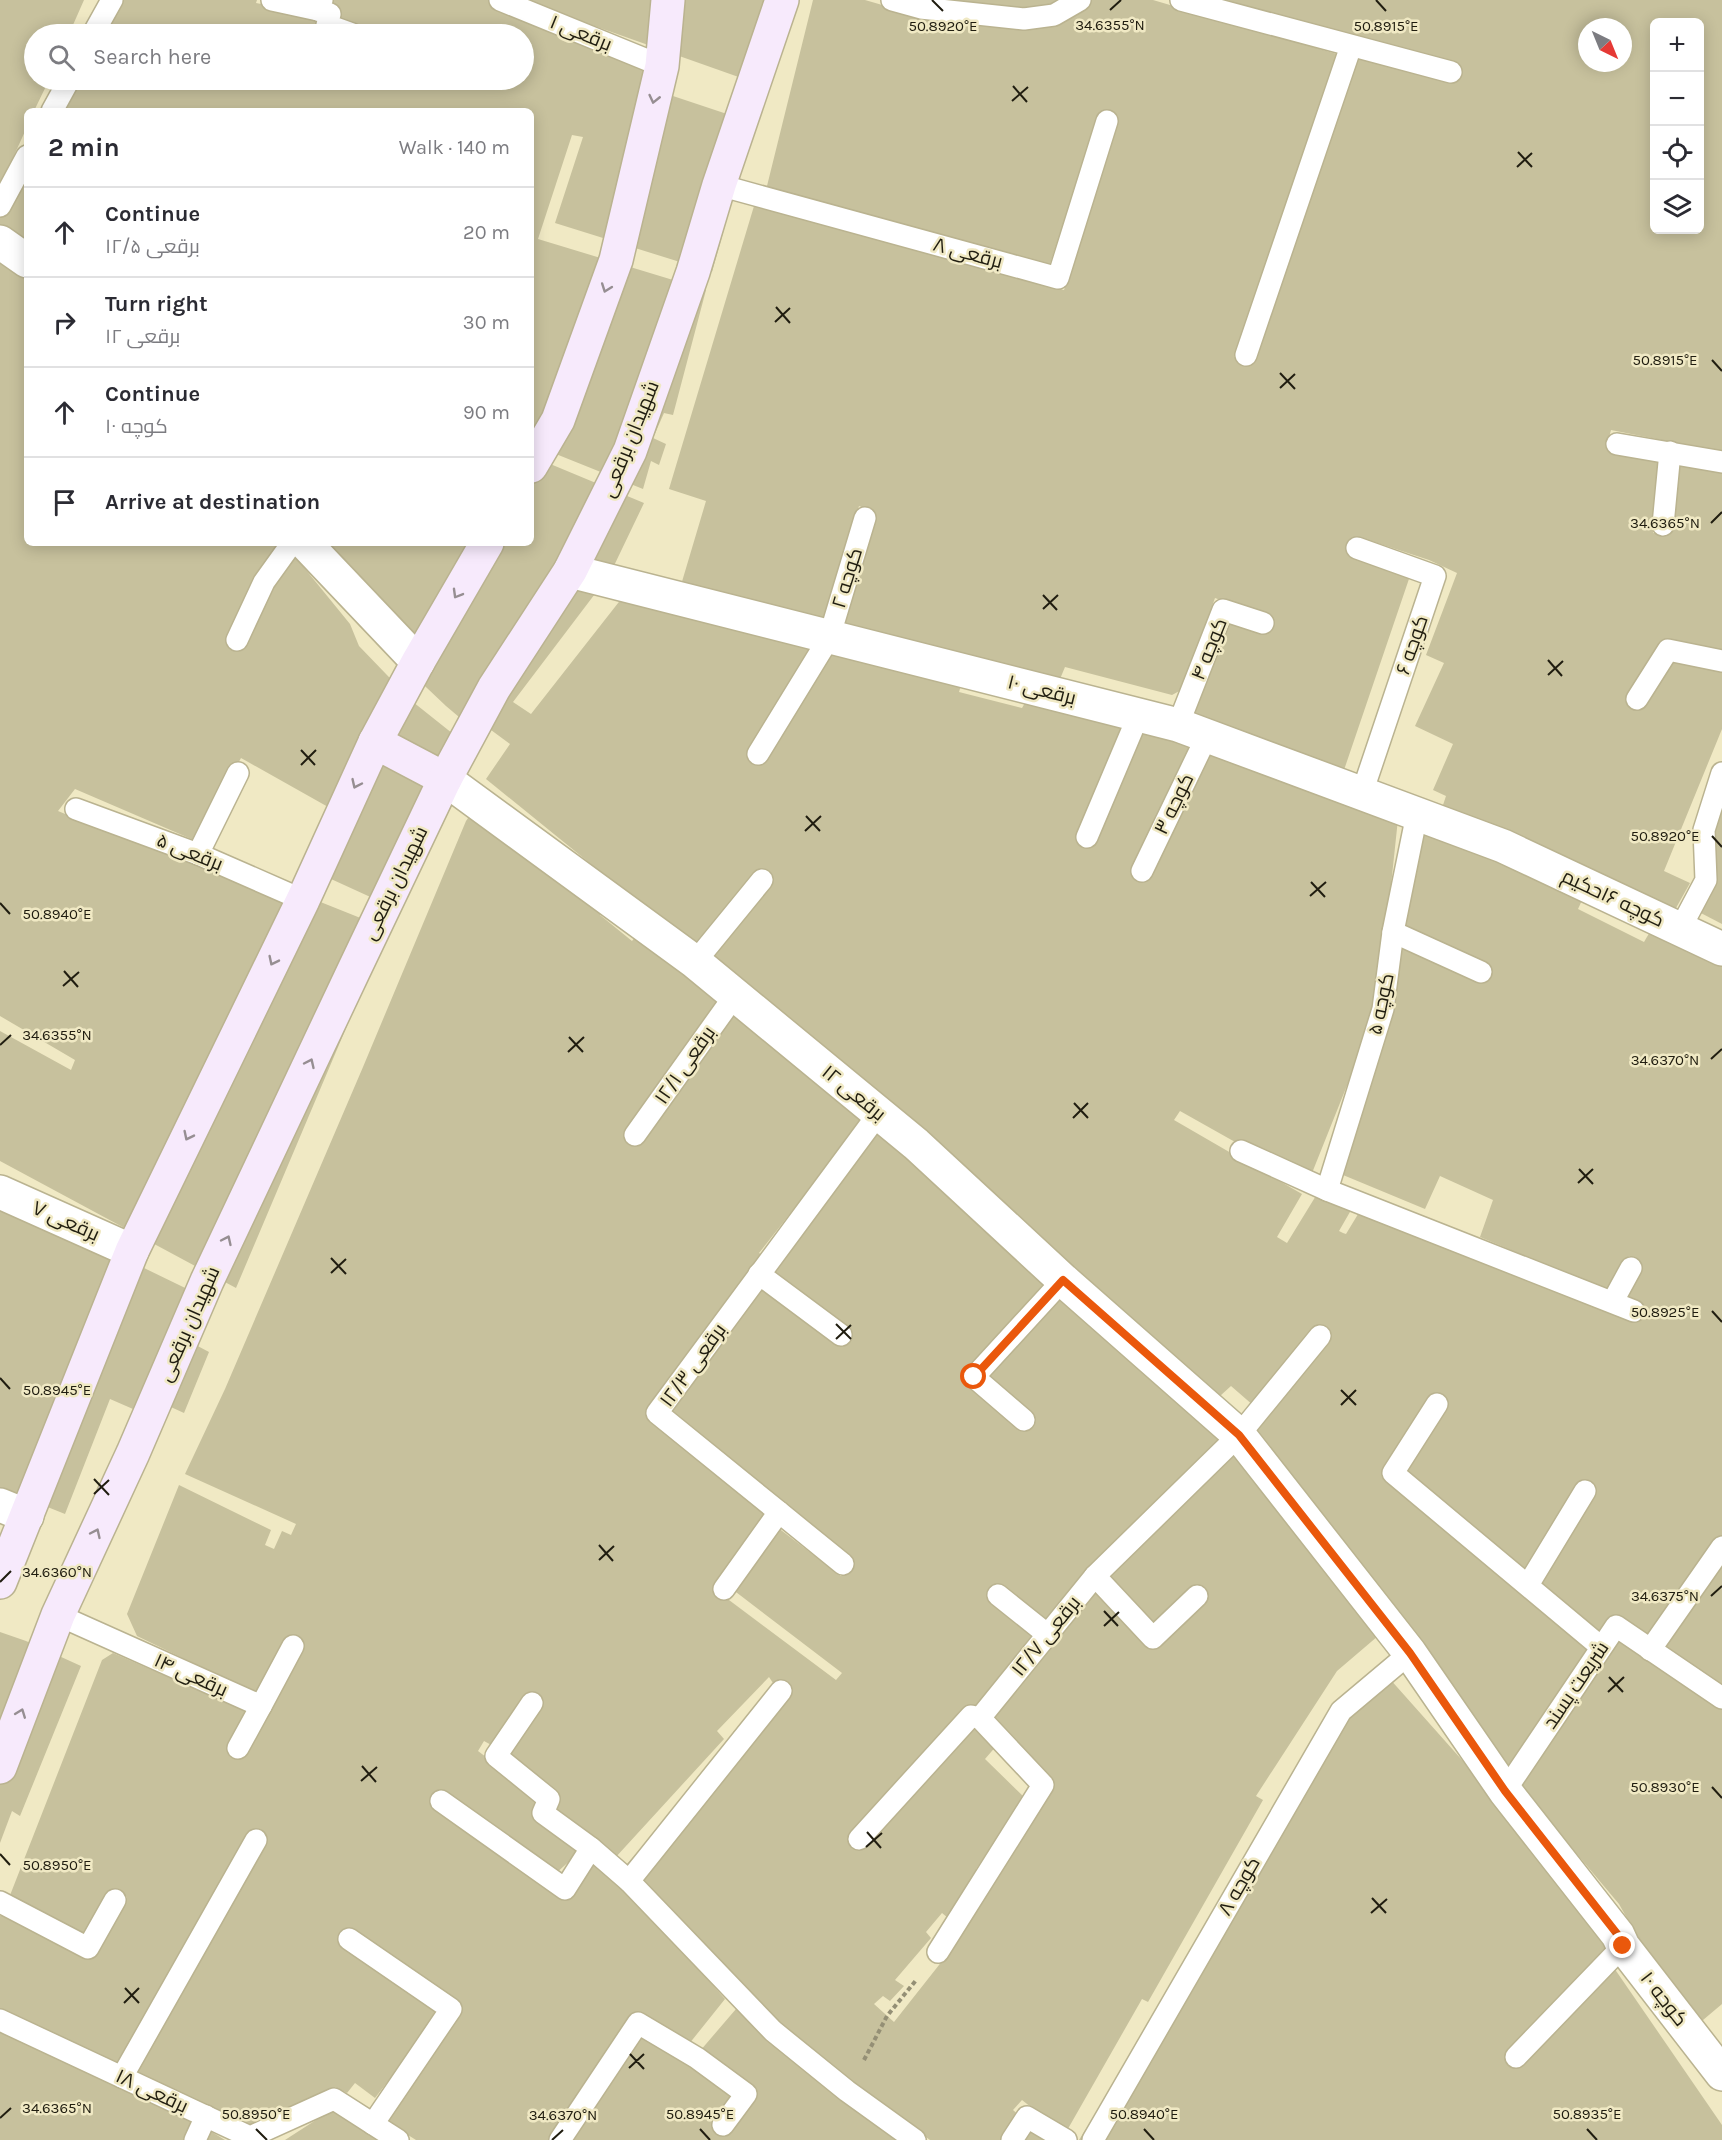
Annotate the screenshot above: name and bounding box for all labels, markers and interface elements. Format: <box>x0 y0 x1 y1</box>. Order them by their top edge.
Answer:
street label: برقعی ۱ <box>546 10 615 57</box>
text: 34.6355°N <box>1075 16 1145 34</box>
text: 50.8920°E <box>908 17 978 35</box>
text: 50.8915°E <box>1354 17 1418 35</box>
north arrow <box>1578 18 1632 72</box>
map controls <box>1650 18 1704 234</box>
button: + <box>1650 18 1704 72</box>
search box <box>24 24 534 90</box>
icon: search <box>45 41 78 74</box>
text: Search here <box>93 44 211 70</box>
button: − <box>1650 72 1704 126</box>
one-way arrow <box>649 94 662 104</box>
button: locate <box>1650 126 1704 180</box>
text: 2 min <box>48 132 120 163</box>
text: Walk · 140 m <box>399 136 510 159</box>
button: layers <box>1650 180 1704 234</box>
text: Continue <box>105 201 200 227</box>
icon: ahead <box>48 216 81 249</box>
text: 20 m <box>463 221 510 244</box>
street label: برقعی ۸ <box>930 233 1005 274</box>
text: برقعی ۱۲/۵ <box>105 235 200 258</box>
one-way arrow <box>600 282 613 293</box>
text: Turn right <box>105 291 208 317</box>
icon: right <box>48 306 81 339</box>
text: 30 m <box>463 311 510 334</box>
text: برقعی ۱۲ <box>105 325 180 348</box>
text: 50.8915°E <box>1633 351 1697 369</box>
street label: شهیدان برقعی <box>596 377 665 501</box>
text: Continue <box>105 381 200 407</box>
icon: ahead <box>48 396 81 429</box>
text: 90 m <box>463 401 510 424</box>
text: کوچه ۱۰ <box>105 415 168 438</box>
icon: arrive <box>48 486 81 519</box>
text: Arrive at destination <box>105 489 320 515</box>
text: 34.6365°N <box>1630 514 1700 532</box>
street label: کوچه ۲ <box>827 545 868 611</box>
one-way arrow <box>453 588 465 598</box>
street label: کوچه ۶ <box>1391 612 1434 678</box>
street label: کوچه ۴ <box>1186 615 1233 684</box>
street label: برقعی ۱۰ <box>1005 670 1079 711</box>
street label: کوچه ۳ <box>1149 770 1199 839</box>
one-way arrow <box>351 778 363 789</box>
street label: شهیدان برقعی <box>358 822 433 944</box>
text: 50.8920°E <box>1630 827 1700 845</box>
street label: برقعی ۵ <box>153 828 227 877</box>
street label: کوچه ۱۶حکیم <box>1557 864 1668 934</box>
text: 50.8940°E <box>23 905 91 923</box>
one-way arrow <box>269 954 281 965</box>
street label: کوچه ۵ <box>1363 971 1400 1037</box>
street label: برقعی ۱۲/۱ <box>650 1021 721 1109</box>
text: 34.6355°N <box>22 1026 92 1044</box>
text: 34.6370°N <box>1631 1051 1699 1069</box>
one-way arrow <box>302 1059 314 1070</box>
street label: برقعی ۱۲ <box>817 1060 891 1126</box>
one-way arrow <box>183 1130 195 1141</box>
street label: برقعی ۷ <box>28 1196 103 1247</box>
one-way arrow <box>219 1235 231 1246</box>
street label: شهیدان برقعی <box>153 1263 226 1386</box>
text: 50.8925°E <box>1631 1303 1699 1321</box>
street label: برقعی ۱۲/۳ <box>655 1319 732 1412</box>
route start <box>960 1363 986 1389</box>
text: 50.8945°E <box>23 1381 91 1399</box>
one-way arrow <box>89 1528 101 1539</box>
text: 34.6360°N <box>22 1563 92 1581</box>
text: 34.6375°N <box>1631 1587 1699 1605</box>
street label: برقعی ۱۲/۷ <box>1007 1591 1086 1681</box>
street label: شریعت پسند <box>1538 1637 1614 1734</box>
street label: برقعی ۱۴ <box>150 1649 231 1702</box>
one-way arrow <box>14 1708 26 1719</box>
text: 50.8930°E <box>1630 1778 1700 1796</box>
street label: کوچه ۸ <box>1213 1853 1266 1920</box>
text: 50.8950°E <box>23 1856 91 1874</box>
route end <box>1609 1932 1635 1958</box>
street label: کوچه ۱۰ <box>1635 1967 1692 2031</box>
street label: برقعی ۱۸ <box>112 2064 192 2119</box>
text: 34.6365°N <box>22 2099 92 2117</box>
text: 50.8950°E <box>222 2105 290 2123</box>
text: 50.8945°E <box>666 2105 734 2123</box>
text: 50.8940°E <box>1110 2105 1178 2123</box>
text: 50.8935°E <box>1553 2105 1621 2123</box>
text: 34.6370°N <box>529 2106 597 2124</box>

